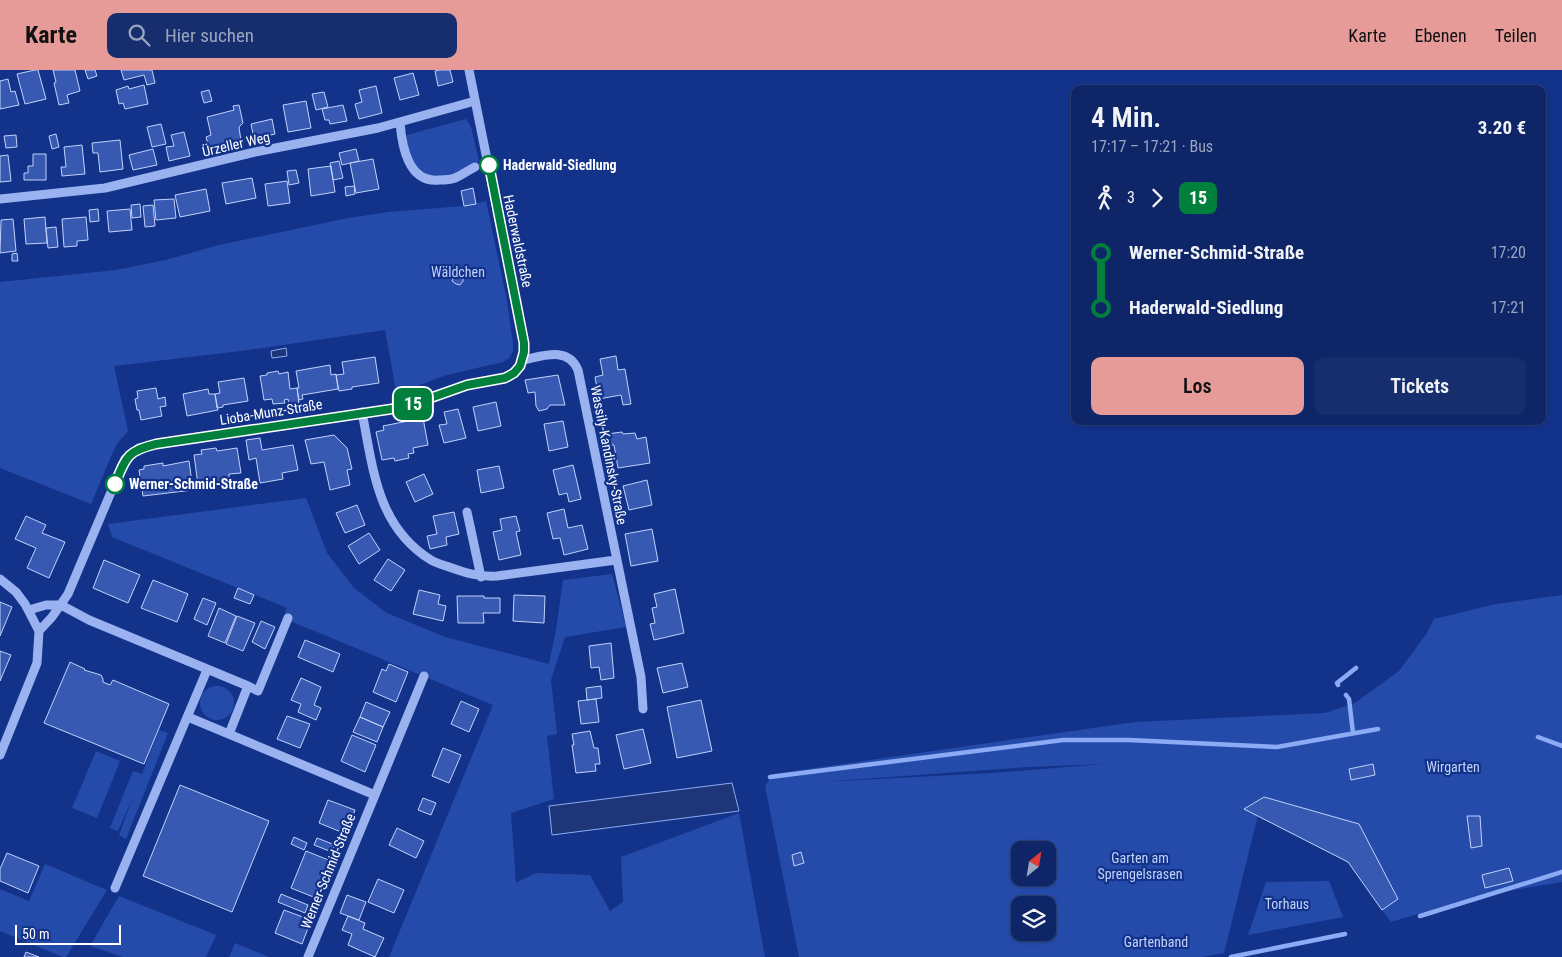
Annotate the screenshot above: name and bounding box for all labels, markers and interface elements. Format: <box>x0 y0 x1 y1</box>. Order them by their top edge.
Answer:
search box <box>107 13 457 58</box>
text: Karte <box>25 21 77 49</box>
icon: search <box>125 21 153 49</box>
text: Hier suchen <box>165 24 254 47</box>
text: Karte <box>1348 25 1387 46</box>
text: Ebenen <box>1415 25 1467 46</box>
text: Teilen <box>1495 25 1537 46</box>
text: 4 Min. <box>1091 101 1161 134</box>
text: 3.20 € <box>1478 116 1526 139</box>
street label: Ürzeller Weg <box>201 128 271 160</box>
text: 17:17 – 17:21 · Bus <box>1091 137 1213 156</box>
marker: Haderwald-Siedlung <box>479 155 499 175</box>
place label: Haderwald-Siedlung <box>503 157 617 173</box>
icon: walk <box>1091 184 1119 212</box>
icon: forward <box>1143 184 1171 212</box>
text: 15 <box>1189 187 1207 208</box>
text: 3 <box>1127 188 1135 207</box>
street label: Haderwaldstraße <box>500 193 536 289</box>
text: Werner-Schmid-Straße <box>1129 241 1304 264</box>
text: 17:20 <box>1491 243 1526 262</box>
park label: Wäldchen <box>431 264 485 280</box>
text: Haderwald-Siedlung <box>1129 296 1283 319</box>
text: 17:21 <box>1491 298 1526 317</box>
button: Los <box>1091 357 1304 415</box>
button: Tickets <box>1314 357 1526 415</box>
street label: Wassily-Kandinsky-Straße <box>588 384 630 526</box>
line badge: 15 <box>390 388 436 420</box>
text: 15 <box>404 393 422 414</box>
street label: Lioba-Munz-Straße <box>219 396 324 428</box>
marker: Werner-Schmid-Straße <box>105 474 125 494</box>
place label: Werner-Schmid-Straße <box>129 476 258 492</box>
park label: Wirgarten <box>1426 759 1480 775</box>
street label: Werner-Schmid-Straße <box>298 811 359 931</box>
north arrow <box>1011 841 1056 886</box>
map controls <box>1011 841 1056 941</box>
park label: Garten am Sprengelsrasen <box>1097 850 1183 882</box>
button: layers <box>1011 896 1056 941</box>
park label: Torhaus <box>1265 896 1309 912</box>
scale bar <box>15 922 121 945</box>
text: 50 m <box>22 926 50 942</box>
park label: Gartenband <box>1124 934 1188 950</box>

